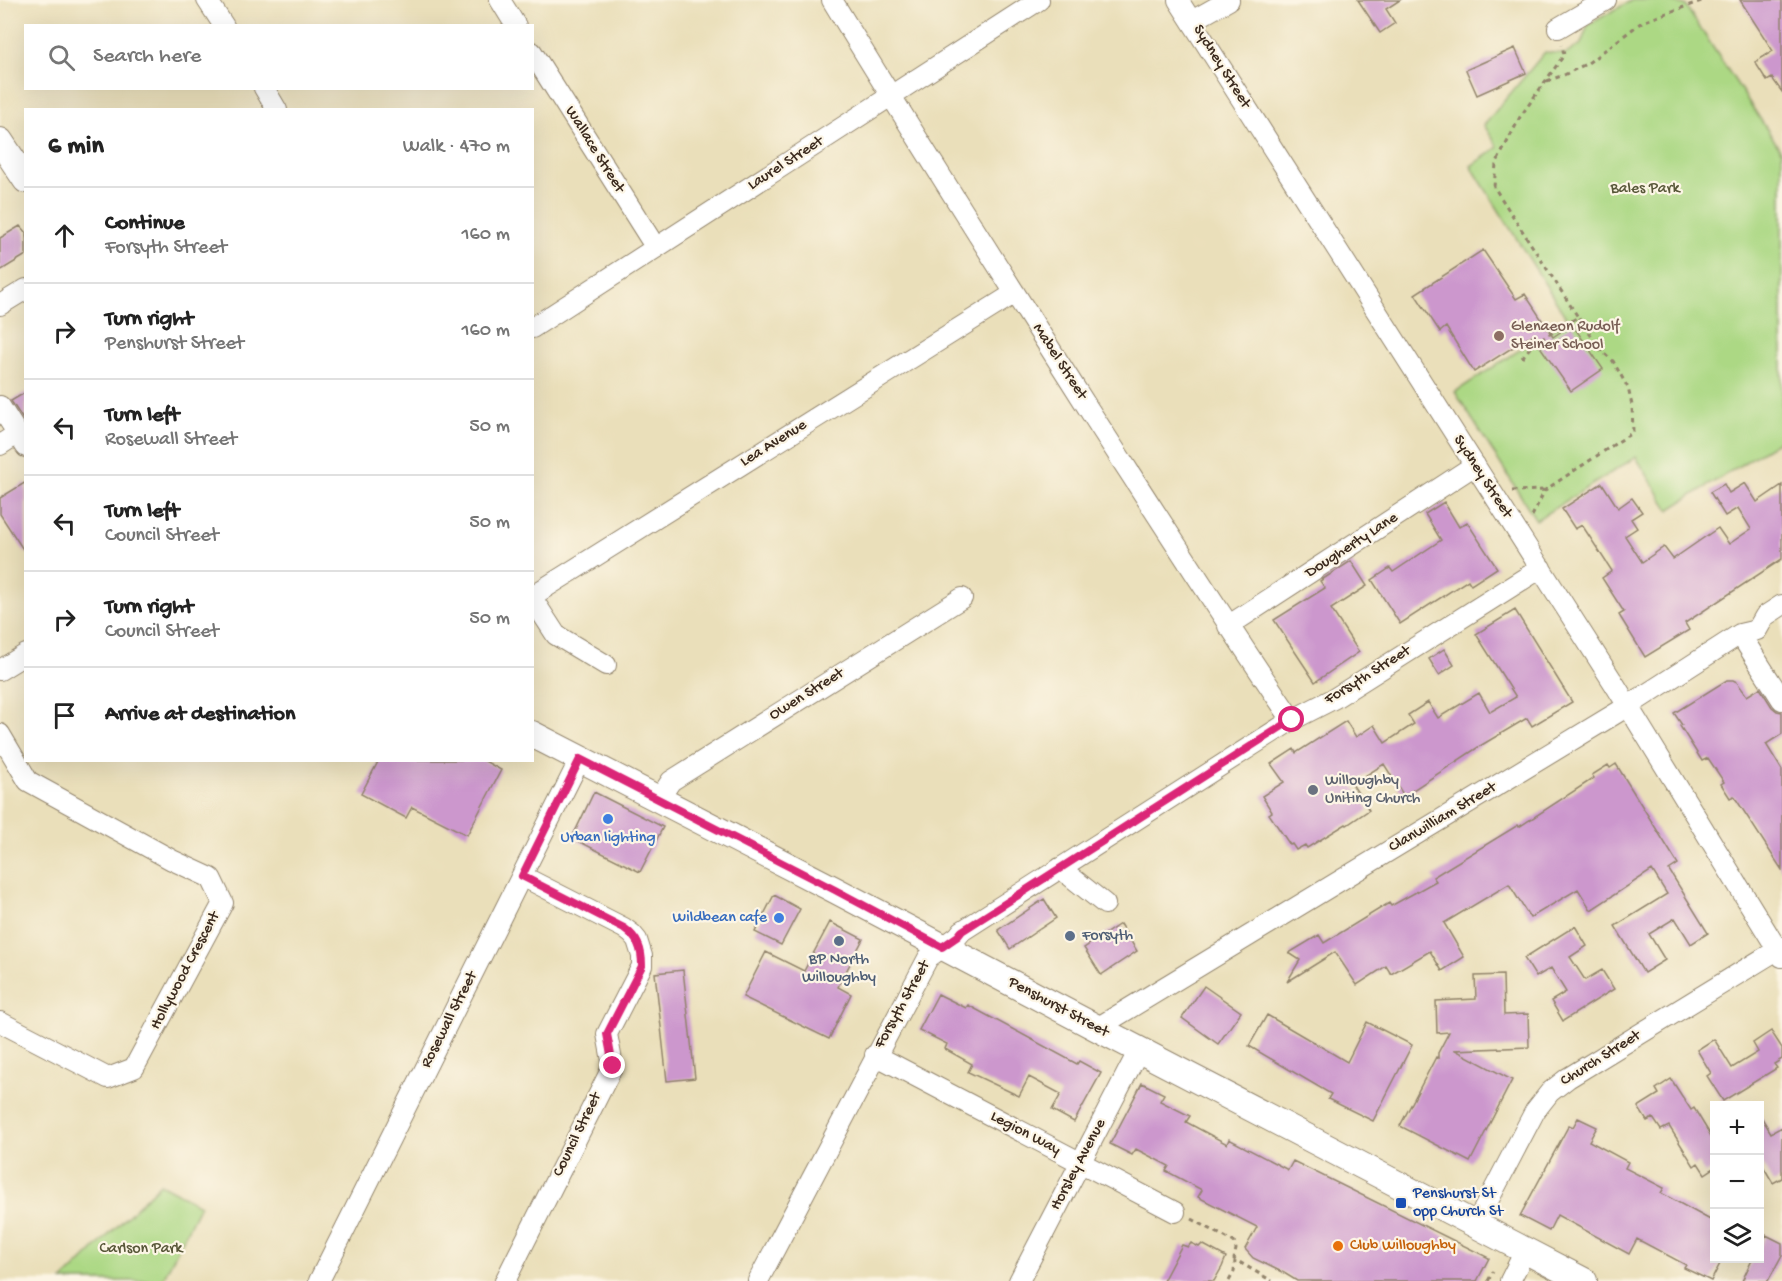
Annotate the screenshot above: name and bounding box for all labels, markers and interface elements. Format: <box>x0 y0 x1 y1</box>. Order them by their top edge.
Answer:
street label: Sydney Street <box>1188 22 1255 114</box>
search box <box>24 24 534 90</box>
icon: search <box>45 41 78 74</box>
text: Search here <box>93 44 201 70</box>
street label: Wallace Street <box>560 103 629 198</box>
text: 6 min <box>48 132 104 163</box>
street label: Laurel Street <box>745 132 829 195</box>
text: Walk · 470 m <box>403 136 510 159</box>
park label: Bales Park <box>1609 180 1681 199</box>
text: Continue <box>105 211 185 237</box>
icon: ahead <box>48 219 81 252</box>
text: 160 m <box>461 224 510 247</box>
text: Forsyth Street <box>105 237 227 260</box>
text: Turn right <box>105 307 193 333</box>
icon: right <box>48 315 81 348</box>
place label: Glenaeon Rudolf Steiner School <box>1511 318 1620 355</box>
text: 160 m <box>461 320 510 343</box>
street label: Mabel Street <box>1027 320 1091 405</box>
marker: Glenaeon Rudolf Steiner School <box>1492 329 1506 343</box>
text: Penshurst Street <box>105 333 244 356</box>
text: Turn left <box>105 403 179 429</box>
icon: left <box>48 411 81 444</box>
text: 50 m <box>469 416 510 439</box>
street label: Lea Avenue <box>737 416 811 472</box>
text: Rosewall Street <box>105 429 237 452</box>
street label: Sydney Street <box>1448 432 1517 523</box>
text: Turn left <box>105 499 179 525</box>
icon: left <box>48 507 81 540</box>
street label: Dougherty Lane <box>1301 509 1403 584</box>
text: 50 m <box>469 512 510 535</box>
text: Council Street <box>105 525 219 548</box>
text: Turn right <box>105 595 193 621</box>
icon: right <box>48 603 81 636</box>
text: 50 m <box>469 608 510 631</box>
text: Council Street <box>105 621 219 644</box>
street label: Forsyth Street <box>1321 641 1416 710</box>
street label: Owen Street <box>766 664 849 725</box>
icon: arrive <box>48 699 81 732</box>
text: Arrive at destination <box>105 702 295 728</box>
route start <box>1278 706 1304 732</box>
place label: Willoughby Uniting Church <box>1325 772 1421 809</box>
street label: Clanwilliam Street <box>1386 778 1501 858</box>
marker: Willoughby Uniting Church <box>1306 783 1320 797</box>
marker: Urban lighting <box>601 812 615 826</box>
place label: Urban lighting <box>560 829 656 848</box>
street label: Hollywood Crescent <box>147 907 226 1033</box>
place label: Wildbean cafe <box>673 909 768 928</box>
marker: Wildbean cafe <box>772 911 786 925</box>
place label: Forsyth <box>1081 927 1133 946</box>
marker: Forsyth <box>1063 929 1077 943</box>
marker: BP North Willoughby <box>832 934 846 948</box>
place label: BP North Willoughby <box>802 951 876 988</box>
street label: Forsyth Street <box>871 956 936 1053</box>
street label: Rosewall Street <box>418 967 483 1071</box>
street label: Penshurst Street <box>1004 973 1113 1043</box>
street label: Church Street <box>1557 1026 1646 1091</box>
route end <box>599 1052 625 1078</box>
street label: Council Street <box>550 1089 607 1180</box>
map controls <box>1710 1101 1764 1263</box>
button: + <box>1710 1101 1764 1155</box>
street label: Legion Way <box>987 1108 1063 1160</box>
street label: Horsley Avenue <box>1047 1115 1111 1214</box>
button: − <box>1710 1155 1764 1209</box>
place label: Penshurst St opp Church St <box>1412 1185 1505 1222</box>
marker: Penshurst St opp Church St <box>1394 1196 1408 1210</box>
button: layers <box>1710 1209 1764 1263</box>
place label: Club Willoughby <box>1350 1237 1456 1256</box>
marker: Club Willoughby <box>1331 1239 1345 1253</box>
park label: Carlson Park <box>100 1240 184 1259</box>

